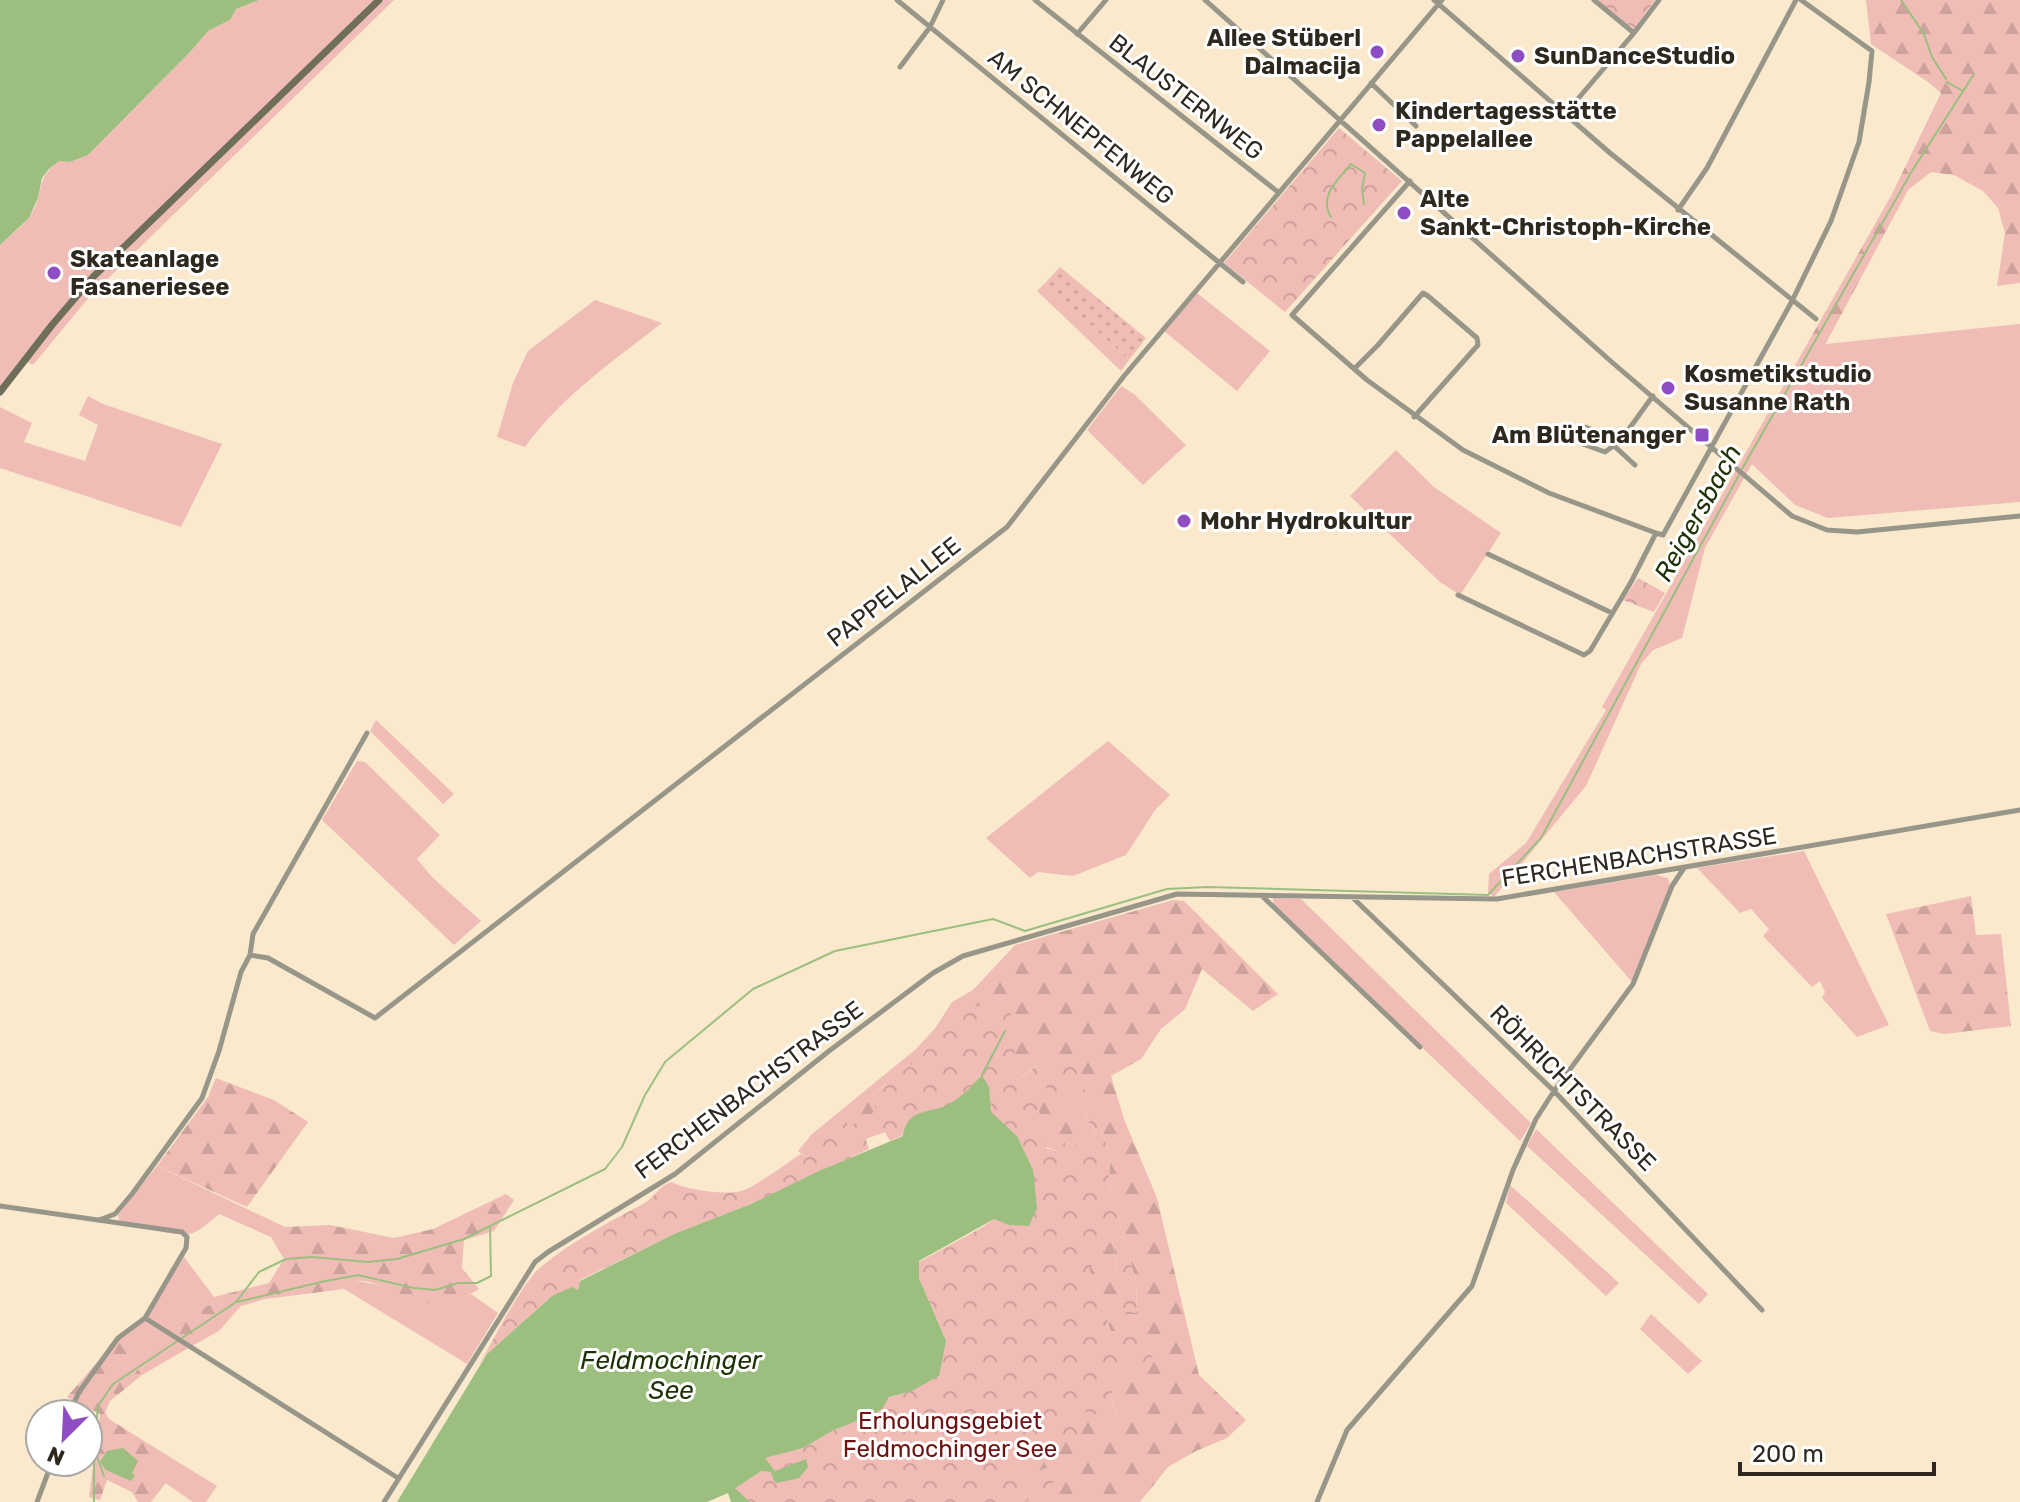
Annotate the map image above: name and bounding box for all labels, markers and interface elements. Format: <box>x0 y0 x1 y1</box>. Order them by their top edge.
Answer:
place label: Allee Stüberl Dalmacija <box>1207 24 1361 80</box>
street label: BLAUSTERNWEG <box>1103 28 1269 166</box>
place label: SunDanceStudio <box>1534 42 1735 70</box>
street label: AM SCHNEPFENWEG <box>982 43 1180 211</box>
marker: Allee Stüberl Dalmacija <box>1368 43 1386 61</box>
marker: SunDanceStudio <box>1509 47 1527 65</box>
place label: Kindertagesstätte Pappelallee <box>1395 97 1617 153</box>
marker: Kindertagesstätte Pappelallee <box>1370 116 1388 134</box>
place label: Alte Sankt-Christoph-Kirche <box>1420 185 1711 241</box>
marker: Alte Sankt-Christoph-Kirche <box>1395 204 1413 222</box>
place label: Skateanlage Fasaneriesee <box>70 245 229 301</box>
marker: Skateanlage Fasaneriesee <box>45 264 63 282</box>
place label: Kosmetikstudio Susanne Rath <box>1684 360 1872 416</box>
marker: Kosmetikstudio Susanne Rath <box>1659 379 1677 397</box>
place label: Am Blütenanger <box>1492 421 1686 449</box>
marker: Am Blütenanger <box>1693 426 1711 444</box>
water label: Reigersbach <box>1648 439 1748 587</box>
place label: Mohr Hydrokultur <box>1200 507 1412 535</box>
marker: Mohr Hydrokultur <box>1175 512 1193 530</box>
street label: PAPPELALLEE <box>822 531 966 653</box>
street label: FERCHENBACHSTRASSE <box>1500 821 1778 893</box>
street label: FERCHENBACHSTRASSE <box>630 995 868 1185</box>
street label: RÖHRICHTSTRASSE <box>1484 999 1662 1177</box>
water label: Feldmochinger See <box>580 1345 763 1406</box>
north arrow <box>24 1398 104 1478</box>
park label: Erholungsgebiet Feldmochinger See <box>843 1407 1057 1463</box>
scale bar <box>1740 1426 1934 1476</box>
text: N <box>43 1440 69 1471</box>
text: 200 m <box>1752 1440 1824 1468</box>

